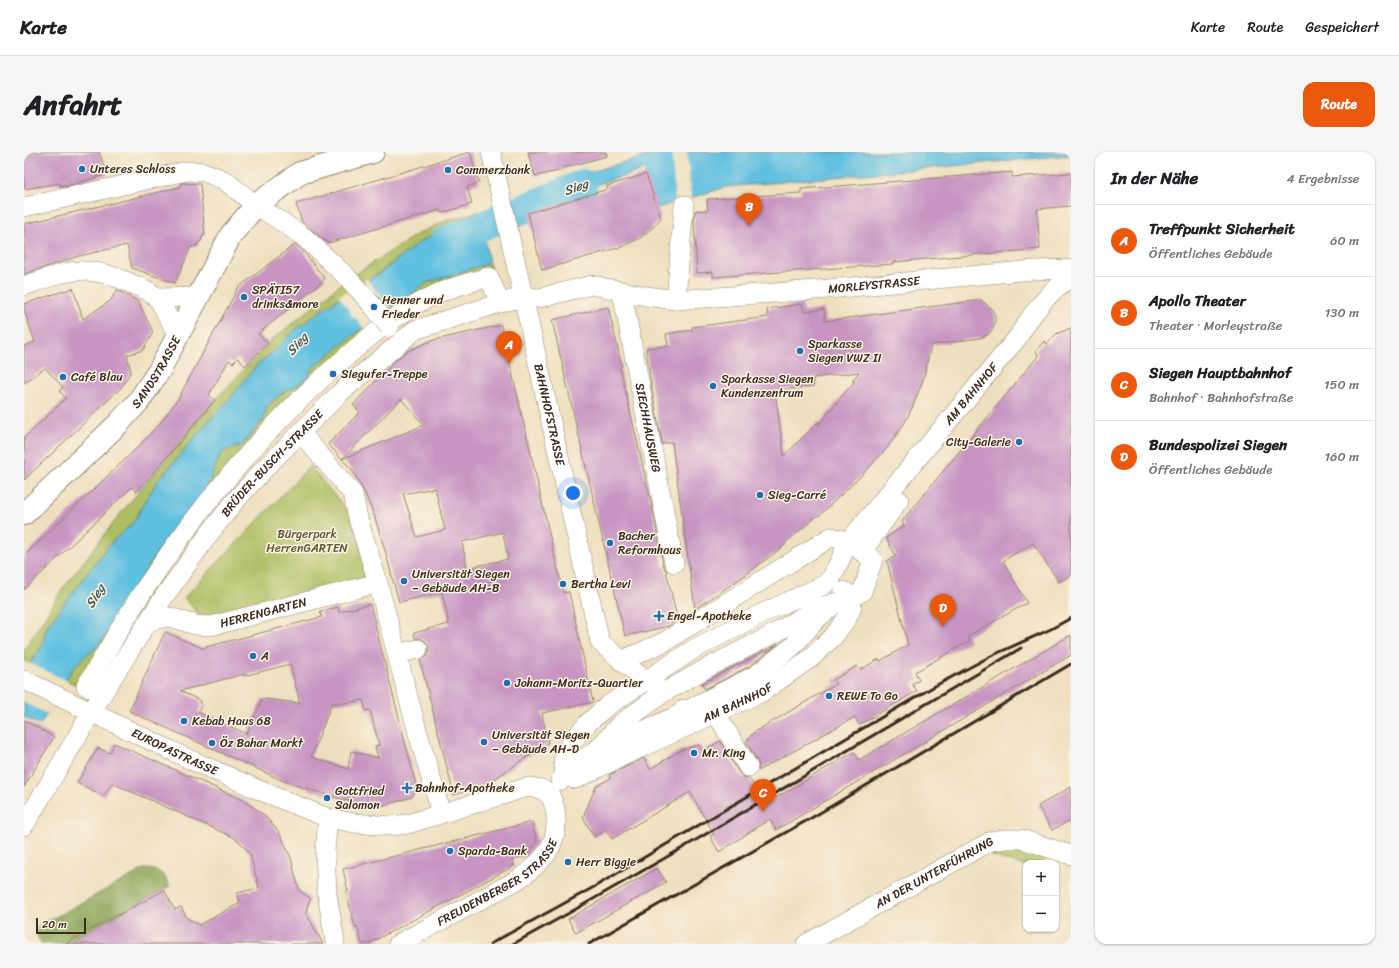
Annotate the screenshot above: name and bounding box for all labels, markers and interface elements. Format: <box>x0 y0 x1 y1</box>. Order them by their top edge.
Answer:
text: Karte <box>20 11 67 44</box>
text: Karte <box>1191 15 1225 40</box>
text: Route <box>1247 15 1283 40</box>
text: Gespeichert <box>1305 15 1379 40</box>
text: Anfahrt <box>24 80 122 129</box>
button: Route <box>1303 82 1375 127</box>
place label: Unteres Schloss <box>90 158 175 180</box>
place label: Commerzbank <box>456 159 531 181</box>
text: In der Nähe <box>1111 163 1198 193</box>
marker: Unteres Schloss <box>77 164 87 174</box>
marker: Commerzbank <box>443 165 453 175</box>
text: 4 Ergebnisse <box>1287 167 1359 190</box>
water label: Sieg <box>560 171 593 202</box>
pin: B <box>736 193 762 226</box>
text: Treffpunkt Sicherheit <box>1149 216 1295 242</box>
text: A <box>1120 229 1128 252</box>
text: 60 m <box>1330 229 1359 252</box>
text: Öffentliches Gebäude <box>1149 242 1272 265</box>
street label: MORLEYSTRASSE <box>827 269 922 300</box>
place label: SPÄTI57 drinks&more <box>252 279 319 315</box>
text: Apollo Theater <box>1149 288 1246 314</box>
place label: Henner und Frieder <box>382 289 444 325</box>
marker: SPÄTI57 drinks&more <box>239 292 249 302</box>
text: B <box>1120 301 1128 324</box>
text: 130 m <box>1325 301 1359 324</box>
marker: Henner und Frieder <box>369 302 379 312</box>
text: Theater · Morleystraße <box>1149 314 1283 337</box>
water label: Sieg <box>280 326 315 361</box>
street label: SANDSTRASSE <box>126 331 187 414</box>
pin: A <box>496 331 522 364</box>
place label: Sparkasse Siegen VWZ II <box>808 333 882 369</box>
marker: Sparkasse Siegen VWZ II <box>795 346 805 356</box>
street label: AM BAHNHOF <box>938 356 1005 431</box>
text: Siegen Hauptbahnhof <box>1149 360 1291 386</box>
street label: BAHNHOFSTRASSE <box>527 361 572 469</box>
place label: Siegufer-Treppe <box>341 363 428 385</box>
place label: Café Blau <box>71 366 123 388</box>
place label: Sparkasse Siegen Kundenzentrum <box>721 368 814 404</box>
marker: Siegufer-Treppe <box>328 369 338 379</box>
marker: Café Blau <box>58 372 68 382</box>
text: C <box>1120 373 1128 396</box>
text: 150 m <box>1324 373 1359 396</box>
street label: SIECHHAUSWEG <box>629 381 667 475</box>
marker: Sparkasse Siegen Kundenzentrum <box>708 381 718 391</box>
text: Bahnhof · Bahnhofstraße <box>1149 386 1293 409</box>
street label: BRÜDER-BUSCH-STRASSE <box>215 403 330 522</box>
place label: City-Galerie <box>946 431 1011 453</box>
text: Bundespolizei Siegen <box>1149 432 1287 458</box>
marker: City-Galerie <box>1014 437 1024 447</box>
text: D <box>1120 445 1128 468</box>
text: 160 m <box>1324 445 1359 468</box>
text: Öffentliches Gebäude <box>1149 458 1272 481</box>
your location <box>563 483 583 503</box>
place label: Sieg-Carré <box>768 484 826 506</box>
marker: Sieg-Carré <box>755 490 765 500</box>
park label: Bürgerpark HerrenGARTEN <box>266 523 348 559</box>
place label: Bacher Reformhaus <box>618 525 682 561</box>
marker: Bacher Reformhaus <box>605 538 615 548</box>
place label: Universität Siegen – Gebäude AH-B <box>412 563 510 599</box>
place label: Bertha Levi <box>571 573 631 595</box>
marker: Universität Siegen – Gebäude AH-B <box>399 576 409 586</box>
water label: Sieg <box>79 578 112 613</box>
marker: Bertha Levi <box>558 579 568 589</box>
street label: HERRENGARTEN <box>218 591 310 634</box>
pin: D <box>930 594 956 627</box>
place label: Engel-Apotheke <box>667 605 751 627</box>
marker: Engel-Apotheke <box>654 611 664 621</box>
place label: A <box>260 645 269 667</box>
marker: A <box>248 651 258 661</box>
place label: Johann-Moritz-Quartier <box>514 672 644 694</box>
street label: AM BAHNHOF <box>698 676 779 729</box>
marker: Johann-Moritz-Quartier <box>502 678 512 688</box>
place label: REWE To Go <box>837 685 898 707</box>
marker: REWE To Go <box>824 691 834 701</box>
place label: Kebab Haus 68 <box>192 710 271 732</box>
marker: Kebab Haus 68 <box>179 716 189 726</box>
street label: EUROPASTRASSE <box>128 722 223 782</box>
place label: Universität Siegen – Gebäude AH-D <box>492 724 590 760</box>
place label: Öz Bahar Markt <box>220 732 304 754</box>
marker: Universität Siegen – Gebäude AH-D <box>479 737 489 747</box>
marker: Öz Bahar Markt <box>207 738 217 748</box>
place label: Mr. King <box>702 742 746 764</box>
marker: Mr. King <box>689 748 699 758</box>
place label: Bahnhof-Apotheke <box>415 777 515 799</box>
pin: C <box>750 779 776 812</box>
place label: Gottfried Salomon <box>335 780 385 816</box>
marker: Bahnhof-Apotheke <box>402 783 412 793</box>
marker: Gottfried Salomon <box>322 793 332 803</box>
street label: AN DER UNTERFÜHRUNG <box>870 830 998 915</box>
street label: FREUDENBERGER STRASSE <box>433 834 564 932</box>
place label: Sparda-Bank <box>458 840 528 862</box>
marker: Sparda-Bank <box>445 846 455 856</box>
place label: Herr Biggie <box>576 851 636 873</box>
marker: Herr Biggie <box>563 857 573 867</box>
map controls <box>1023 860 1059 932</box>
button: + <box>1023 860 1059 896</box>
button: − <box>1023 896 1059 932</box>
text: 20 m <box>42 915 67 934</box>
scale bar <box>36 916 86 935</box>

